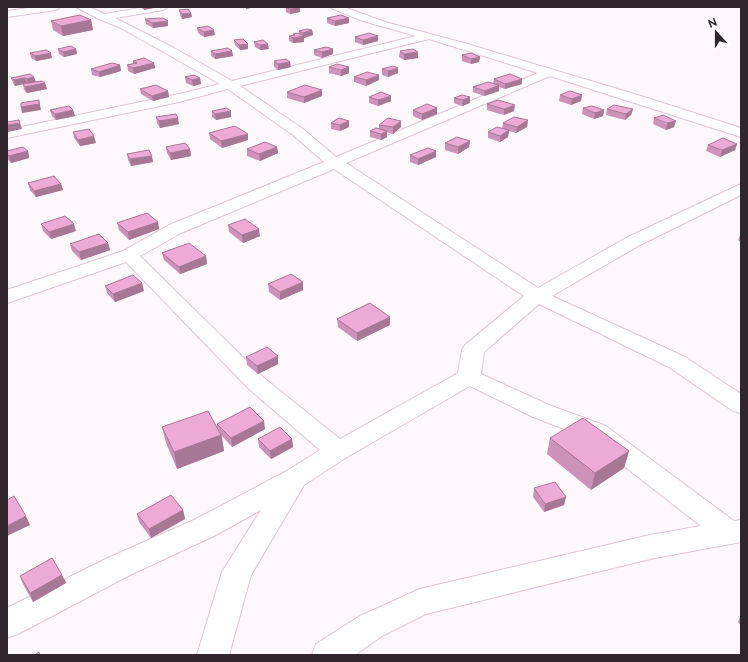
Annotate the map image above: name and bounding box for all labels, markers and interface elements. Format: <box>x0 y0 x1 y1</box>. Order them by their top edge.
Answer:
north arrow <box>696 12 736 52</box>
text: N <box>706 16 719 31</box>

